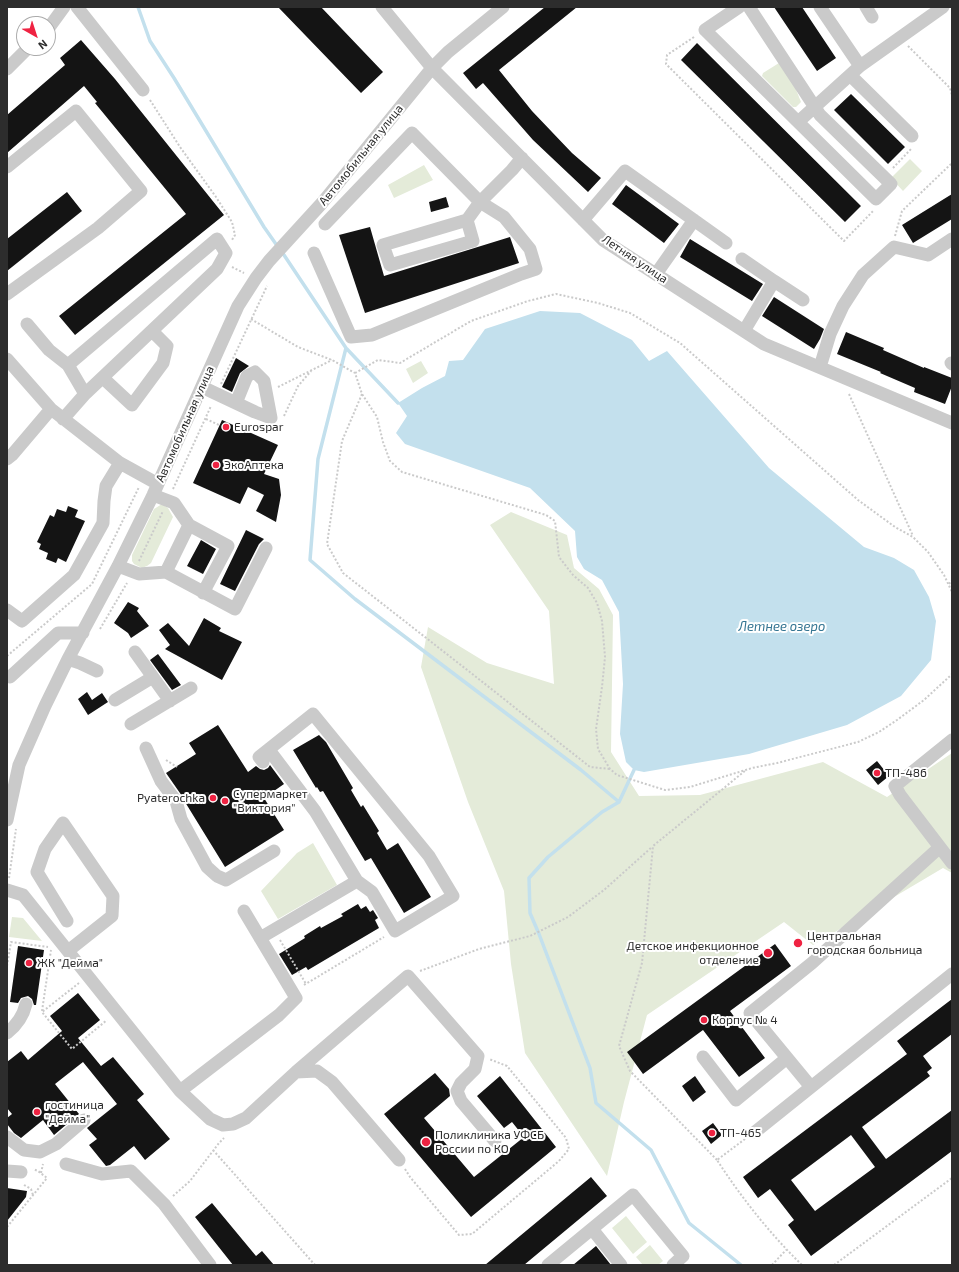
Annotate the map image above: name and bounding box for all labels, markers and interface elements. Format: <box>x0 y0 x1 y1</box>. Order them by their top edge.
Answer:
north arrow <box>16 16 56 56</box>
text: N <box>36 37 50 52</box>
street label: Автомобильная улица <box>316 102 406 208</box>
street label: Летняя улица <box>599 232 671 286</box>
street label: Автомобильная улица <box>153 364 217 484</box>
place label: Eurospar <box>234 420 283 434</box>
marker: Eurospar <box>221 422 231 432</box>
place label: ЭкоАптека <box>224 458 284 472</box>
marker: ЭкоАптека <box>211 460 221 470</box>
water label: Летнее озеро <box>739 619 825 635</box>
place label: ТП-486 <box>885 766 927 780</box>
marker: ТП-486 <box>872 768 882 778</box>
place label: Супермаркет "Виктория" <box>233 787 308 815</box>
place label: Pyaterochka <box>137 791 205 805</box>
marker: Pyaterochka <box>208 793 218 803</box>
marker: Супермаркет "Виктория" <box>220 796 230 806</box>
place label: Центральная городская больница <box>807 929 922 957</box>
marker: Центральная городская больница <box>792 937 804 949</box>
place label: Детское инфекционное отделение <box>626 939 759 967</box>
marker: Детское инфекционное отделение <box>762 947 774 959</box>
place label: ЖК "Дейма" <box>37 956 103 970</box>
marker: ЖК "Дейма" <box>24 958 34 968</box>
place label: Корпус № 4 <box>712 1013 778 1027</box>
marker: Корпус № 4 <box>699 1015 709 1025</box>
place label: гостиница "Дейма" <box>45 1098 104 1126</box>
marker: гостиница "Дейма" <box>32 1107 42 1117</box>
place label: ТП-465 <box>720 1126 761 1140</box>
place label: Поликлиника УФСБ России по КО <box>435 1128 544 1156</box>
marker: ТП-465 <box>707 1128 717 1138</box>
marker: Поликлиника УФСБ России по КО <box>420 1136 432 1148</box>

